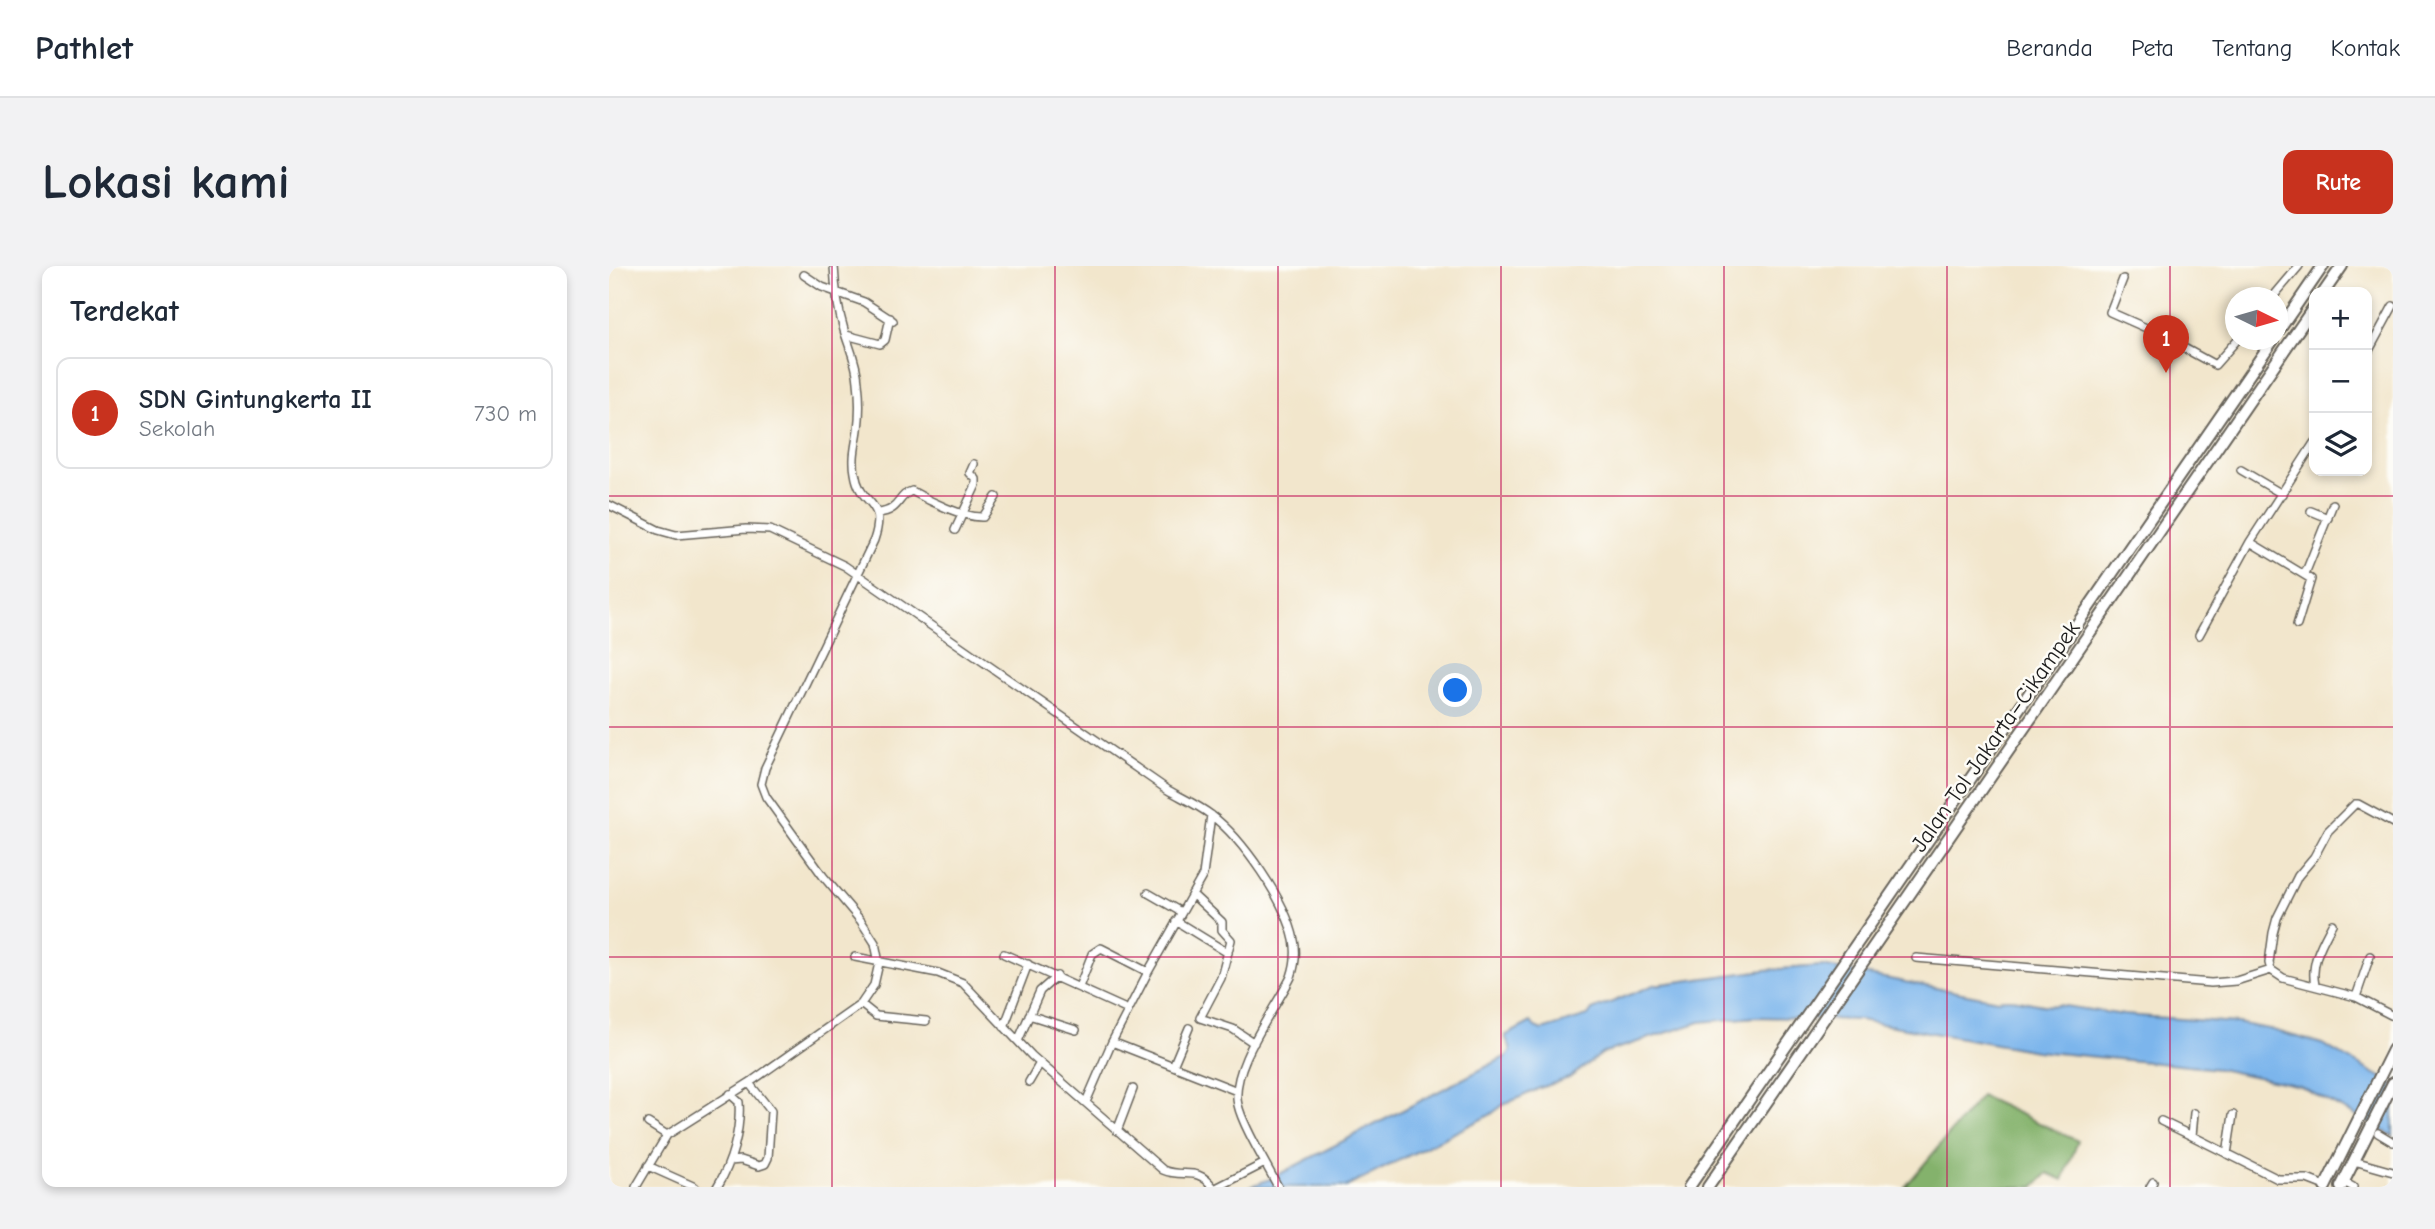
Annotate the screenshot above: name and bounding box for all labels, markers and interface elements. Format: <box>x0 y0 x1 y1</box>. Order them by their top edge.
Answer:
text: Pathlet <box>35 29 133 67</box>
text: Beranda <box>2006 34 2093 62</box>
text: Peta <box>2131 34 2174 62</box>
text: Tentang <box>2212 34 2292 62</box>
text: Kontak <box>2330 34 2400 62</box>
button: Rute <box>2283 150 2393 214</box>
text: Lokasi kami <box>42 154 290 210</box>
north arrow <box>2225 287 2288 350</box>
map controls <box>2309 287 2372 476</box>
button: + <box>2309 287 2372 350</box>
text: Terdekat <box>70 294 179 329</box>
pin: 1 <box>2143 315 2189 373</box>
button: − <box>2309 350 2372 413</box>
text: SDN Gintungkerta II <box>139 385 372 415</box>
text: 1 <box>90 400 100 427</box>
text: 730 m <box>474 400 537 427</box>
button: layers <box>2309 413 2372 476</box>
text: Sekolah <box>139 415 215 442</box>
street label: Jalan Tol Jakarta–Cikampek <box>1905 616 2086 857</box>
your location <box>1438 673 1472 707</box>

